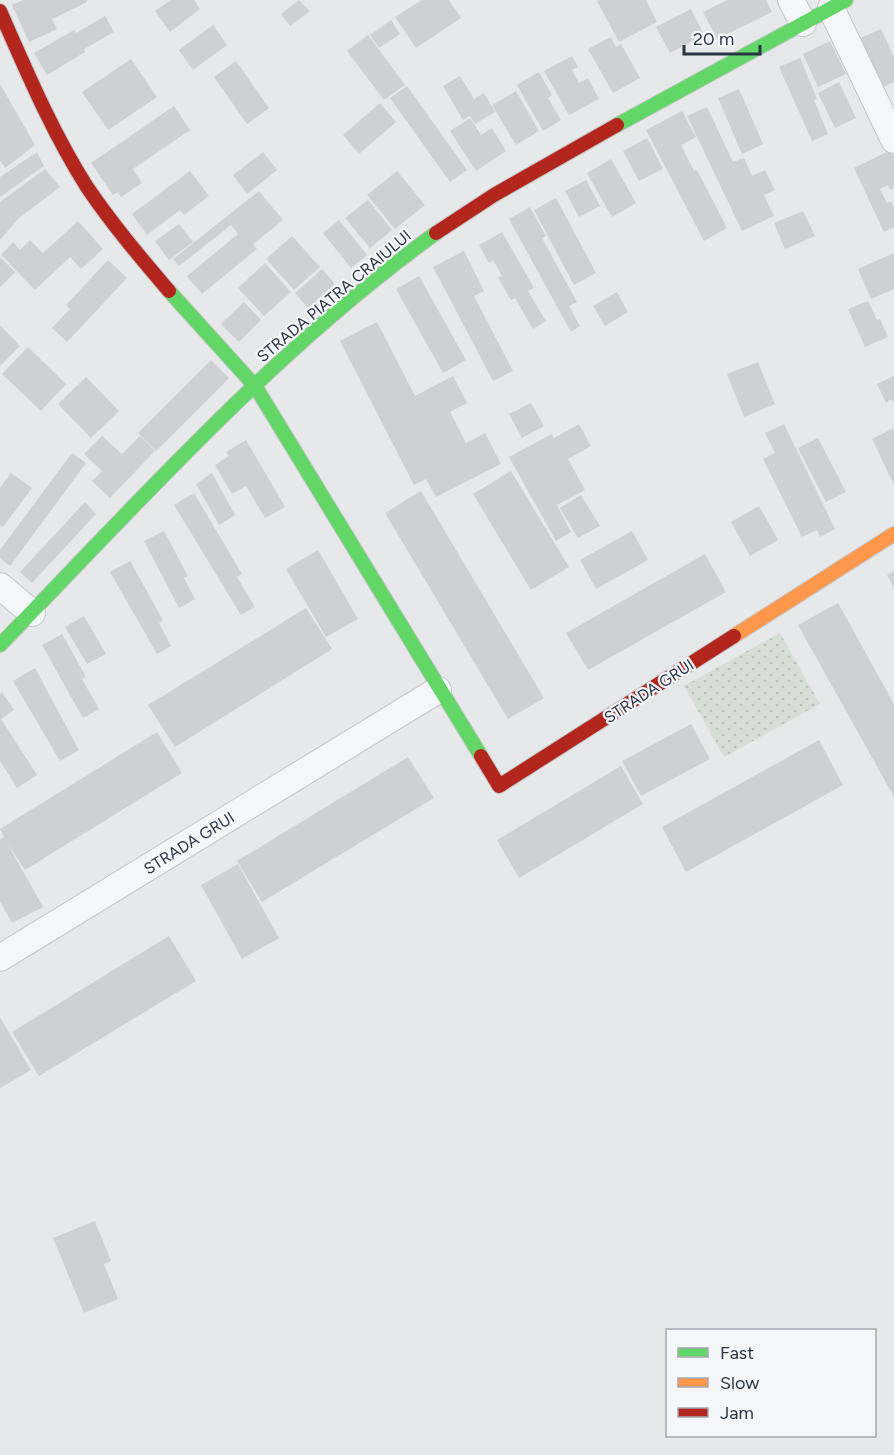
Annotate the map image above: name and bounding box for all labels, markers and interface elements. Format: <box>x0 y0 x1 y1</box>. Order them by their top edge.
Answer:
scale bar <box>684 18 760 56</box>
text: 20 m <box>693 28 734 50</box>
street label: STRADA PIATRA CRAIULUI <box>253 226 415 366</box>
street label: STRADA GRUI <box>601 655 697 727</box>
street label: STRADA GRUI <box>140 808 238 878</box>
legend <box>666 1329 876 1437</box>
text: Fast <box>720 1342 754 1364</box>
text: Slow <box>720 1372 759 1394</box>
text: Jam <box>720 1402 754 1424</box>

